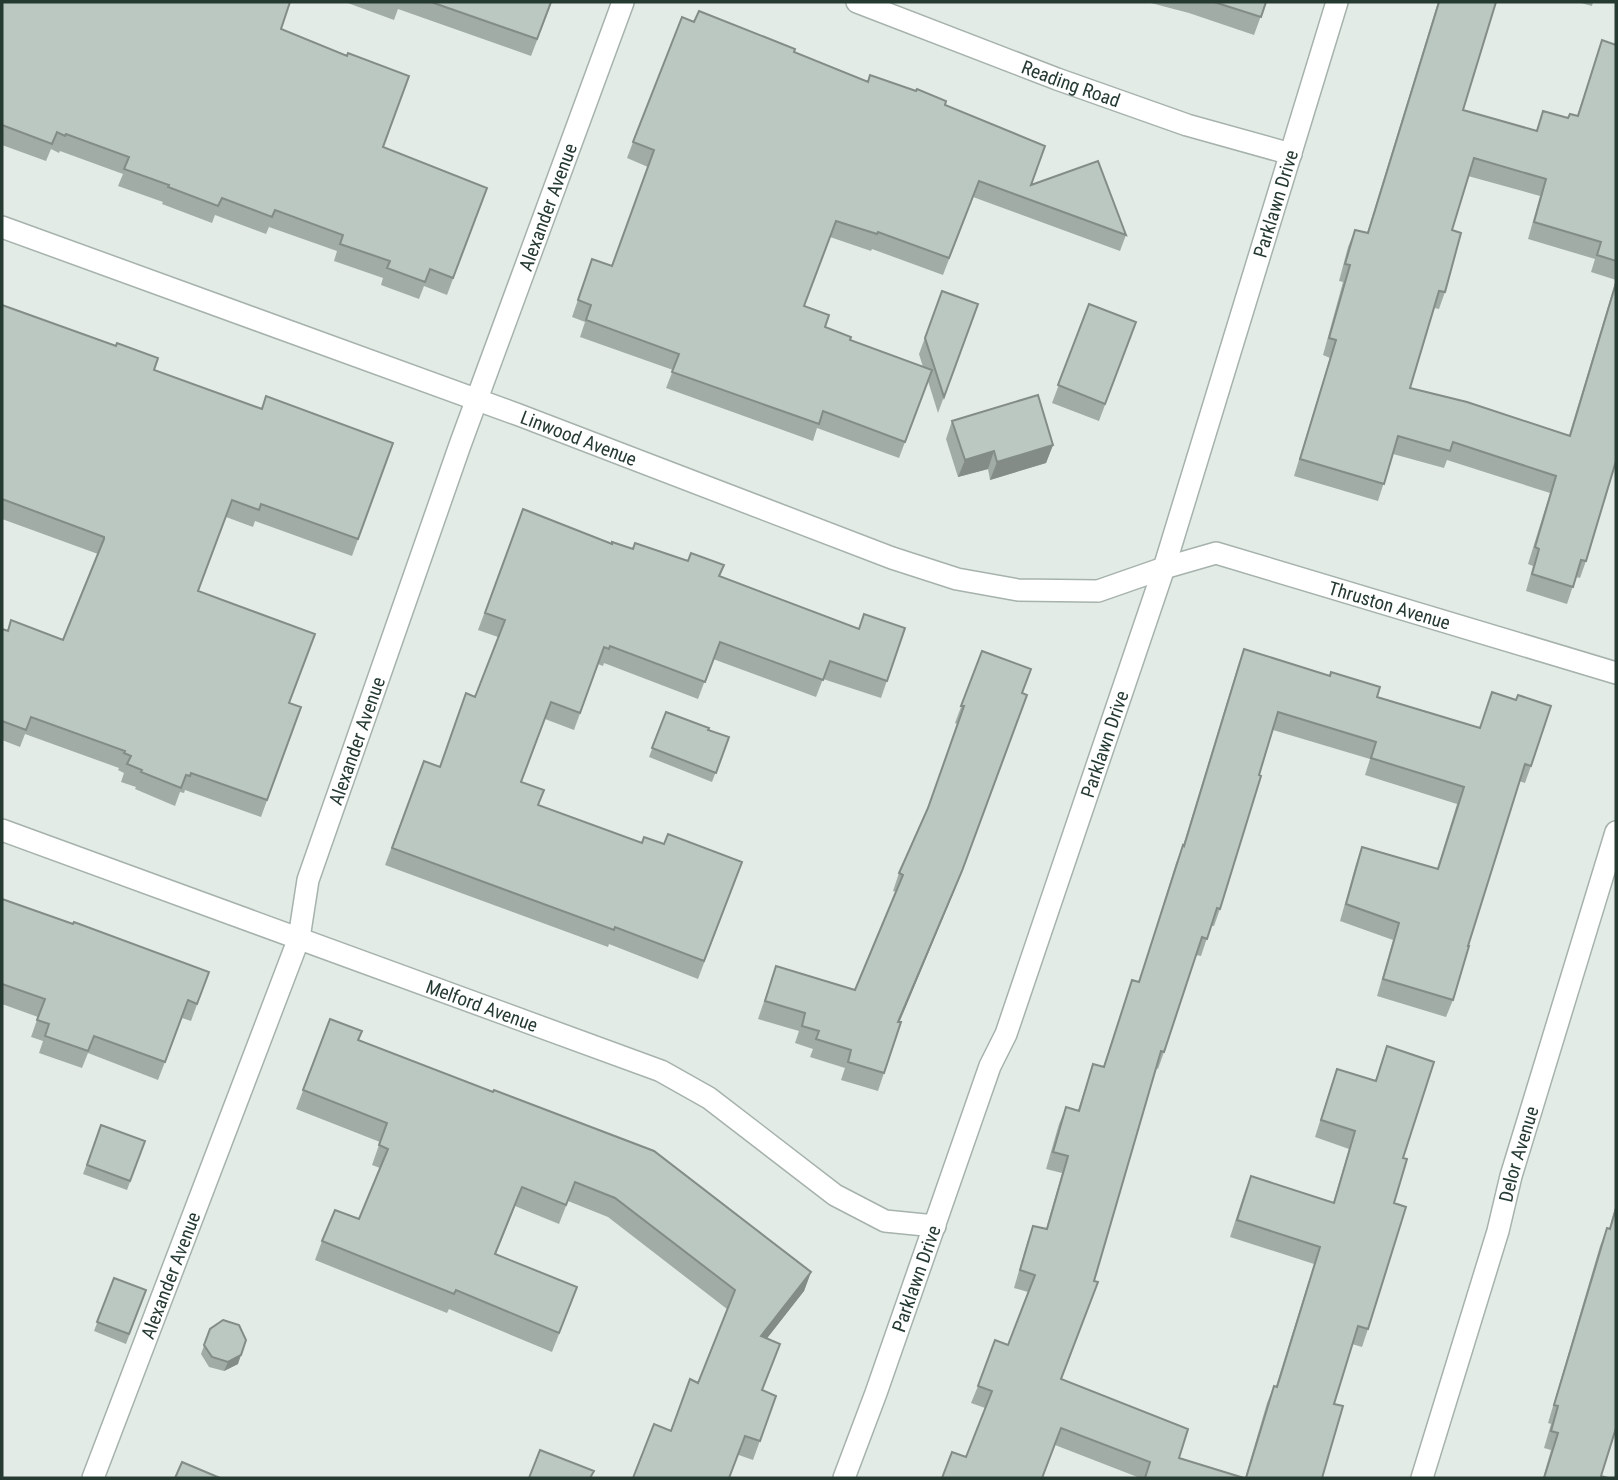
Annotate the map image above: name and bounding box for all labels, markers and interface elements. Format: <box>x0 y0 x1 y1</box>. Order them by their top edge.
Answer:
street label: Reading Road <box>1018 55 1123 112</box>
street label: Alexander Avenue <box>514 140 582 274</box>
street label: Parklawn Drive <box>1248 147 1303 260</box>
street label: Linwood Avenue <box>517 405 640 471</box>
street label: Thruston Avenue <box>1326 576 1453 634</box>
street label: Alexander Avenue <box>324 674 390 808</box>
street label: Parklawn Drive <box>1076 688 1133 801</box>
street label: Melford Avenue <box>423 975 541 1036</box>
street label: Delor Avenue <box>1494 1103 1543 1204</box>
street label: Alexander Avenue <box>136 1208 205 1342</box>
street label: Parklawn Drive <box>887 1222 945 1335</box>

